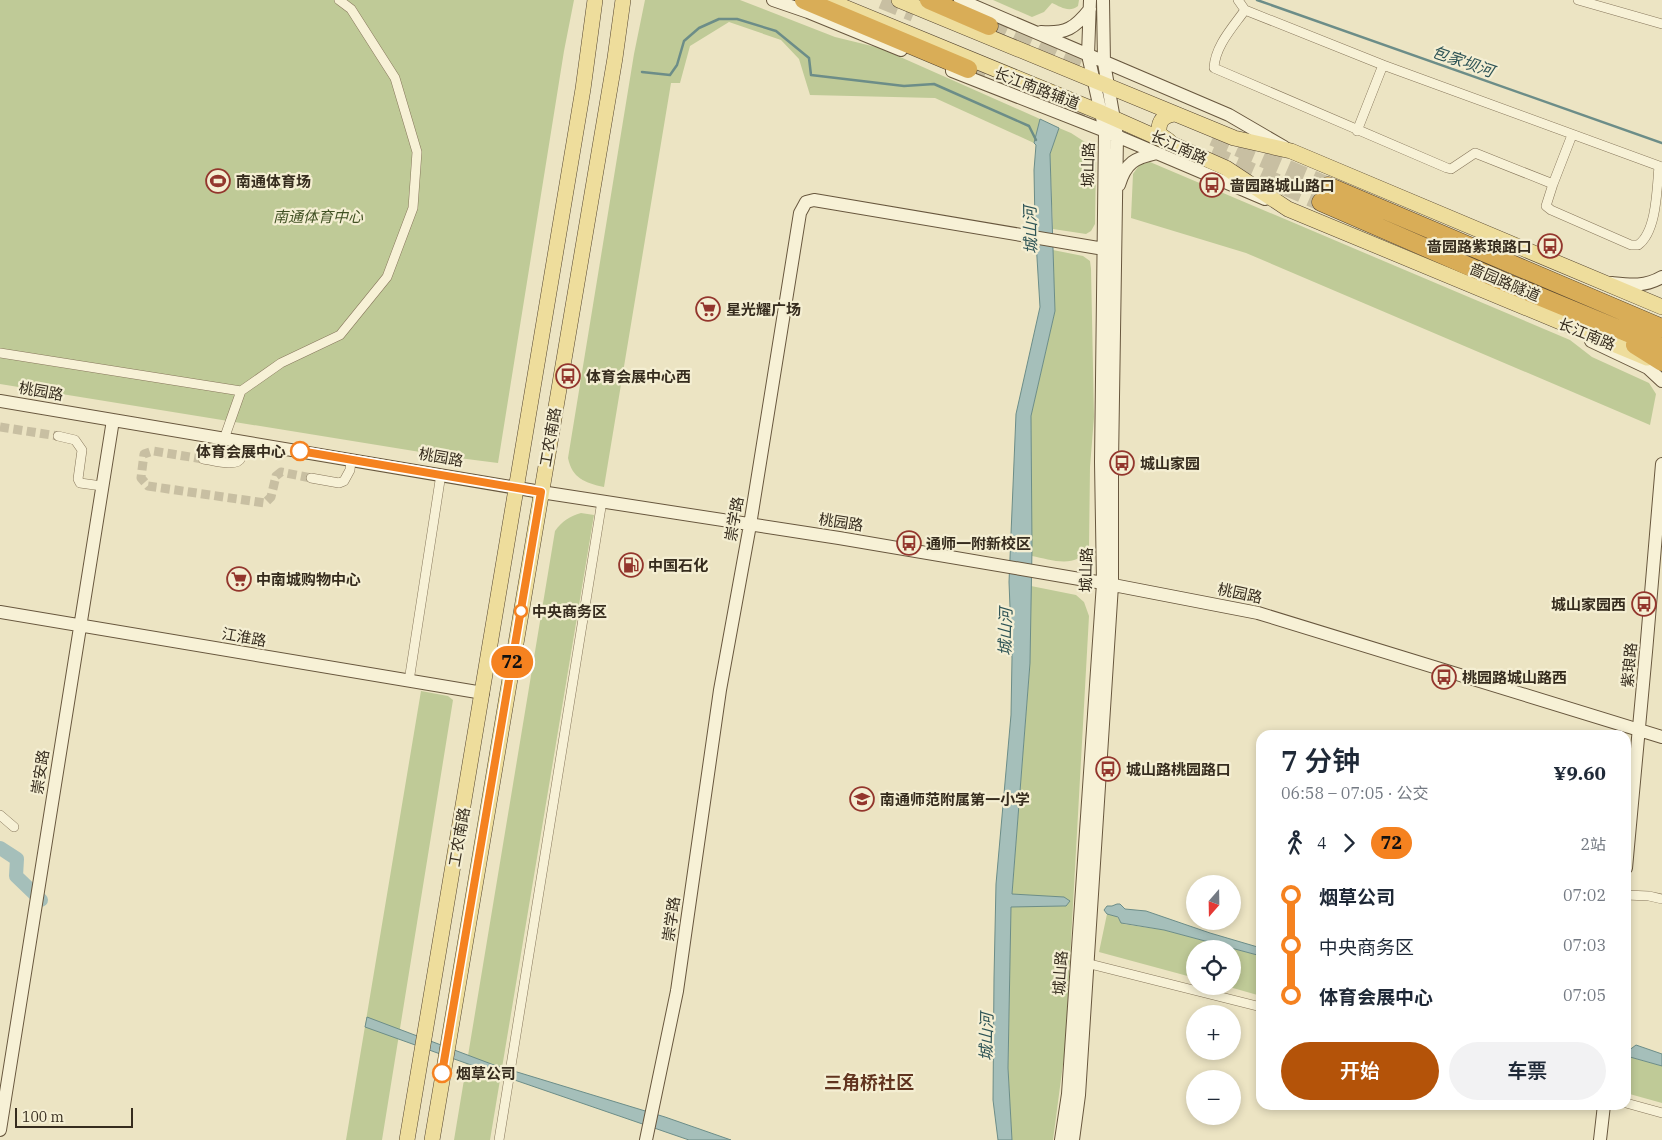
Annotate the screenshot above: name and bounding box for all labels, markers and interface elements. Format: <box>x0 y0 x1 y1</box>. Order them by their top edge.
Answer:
water label: 包家坝河 <box>1429 41 1499 82</box>
street label: 长江南路辅道 <box>992 63 1082 113</box>
street label: 长江南路 <box>1148 126 1210 168</box>
street label: 城山路 <box>1078 142 1098 188</box>
sports icon: 南通体育场 <box>205 168 231 194</box>
place label: 南通体育场 <box>236 172 311 191</box>
bus stop icon: 啬园路城山路口 <box>1199 172 1225 198</box>
place label: 啬园路城山路口 <box>1230 176 1335 195</box>
water label: 城山河 <box>1020 203 1040 254</box>
park label: 南通体育中心 <box>273 207 364 226</box>
bus stop icon: 啬园路紫琅路口 <box>1537 233 1563 259</box>
place label: 啬园路紫琅路口 <box>1427 237 1532 256</box>
street label: 啬园路隧道 <box>1467 259 1543 305</box>
supermarket icon: 星光耀广场 <box>695 296 721 322</box>
place label: 星光耀广场 <box>726 300 801 319</box>
street label: 长江南路 <box>1556 314 1618 354</box>
bus stop icon: 体育会展中心西 <box>555 363 581 389</box>
place label: 体育会展中心西 <box>586 367 691 386</box>
street label: 桃园路 <box>17 378 65 404</box>
street label: 工农南路 <box>535 406 565 468</box>
marker: 体育会展中心 <box>290 441 310 461</box>
place label: 体育会展中心 <box>196 442 286 461</box>
street label: 桃园路 <box>417 444 465 470</box>
bus stop icon: 城山家园 <box>1109 450 1135 476</box>
place label: 城山家园 <box>1140 454 1200 473</box>
street label: 崇学路 <box>721 495 747 543</box>
street label: 桃园路 <box>817 509 865 535</box>
bus stop icon: 通师一附新校区 <box>896 530 922 556</box>
place label: 通师一附新校区 <box>926 534 1031 553</box>
street label: 城山路 <box>1076 547 1096 593</box>
fuel station icon: 中国石化 <box>618 552 644 578</box>
place label: 中国石化 <box>648 556 708 575</box>
supermarket icon: 中南城购物中心 <box>226 566 252 592</box>
place label: 中南城购物中心 <box>256 570 361 589</box>
street label: 桃园路 <box>1216 579 1264 607</box>
bus stop icon: 城山家园西 <box>1631 591 1657 617</box>
place label: 城山家园西 <box>1551 595 1626 614</box>
place label: 中央商务区 <box>532 602 607 621</box>
marker: 中央商务区 <box>514 604 528 618</box>
water label: 城山河 <box>995 605 1015 656</box>
street label: 江淮路 <box>220 624 268 650</box>
street label: 紫琅路 <box>1618 642 1640 688</box>
line badge: 72 <box>490 646 534 678</box>
text: 72 <box>501 650 523 673</box>
bus stop icon: 桃园路城山路西 <box>1431 664 1457 690</box>
place label: 桃园路城山路西 <box>1462 668 1567 687</box>
text: 7 分钟 <box>1281 742 1360 779</box>
street label: 崇安路 <box>27 748 53 796</box>
bus stop icon: 城山路桃园路口 <box>1095 756 1121 782</box>
place label: 城山路桃园路口 <box>1126 760 1231 779</box>
text: ¥9.60 <box>1553 761 1606 785</box>
text: 06:58 – 07:05 · 公交 <box>1281 783 1428 803</box>
school or university icon: 南通师范附属第一小学 <box>849 786 875 812</box>
place label: 南通师范附属第一小学 <box>880 790 1030 809</box>
street label: 工农南路 <box>444 806 474 868</box>
icon: walk <box>1281 829 1309 857</box>
icon: forward <box>1335 829 1363 857</box>
text: 72 <box>1381 831 1402 854</box>
text: 4 <box>1317 833 1327 853</box>
text: 2站 <box>1580 834 1606 854</box>
north arrow <box>1186 875 1241 930</box>
map controls <box>1186 875 1241 1125</box>
text: 烟草公司 <box>1319 885 1395 909</box>
text: 07:02 <box>1563 885 1606 905</box>
street label: 崇学路 <box>658 895 684 943</box>
text: 中央商务区 <box>1319 935 1414 959</box>
text: 07:03 <box>1563 935 1606 955</box>
button: locate <box>1186 940 1241 995</box>
street label: 城山路 <box>1049 950 1071 996</box>
text: 体育会展中心 <box>1319 985 1433 1009</box>
text: 07:05 <box>1563 985 1606 1005</box>
button: + <box>1186 1005 1241 1060</box>
water label: 城山河 <box>976 1010 996 1061</box>
button: 开始 <box>1281 1042 1439 1100</box>
button: 车票 <box>1449 1042 1606 1100</box>
marker: 烟草公司 <box>432 1063 452 1083</box>
place label: 烟草公司 <box>456 1064 516 1083</box>
button: − <box>1186 1070 1241 1125</box>
district label: 三角桥社区 <box>824 1071 914 1094</box>
scale bar <box>15 1105 132 1128</box>
text: 100 m <box>22 1108 64 1126</box>

